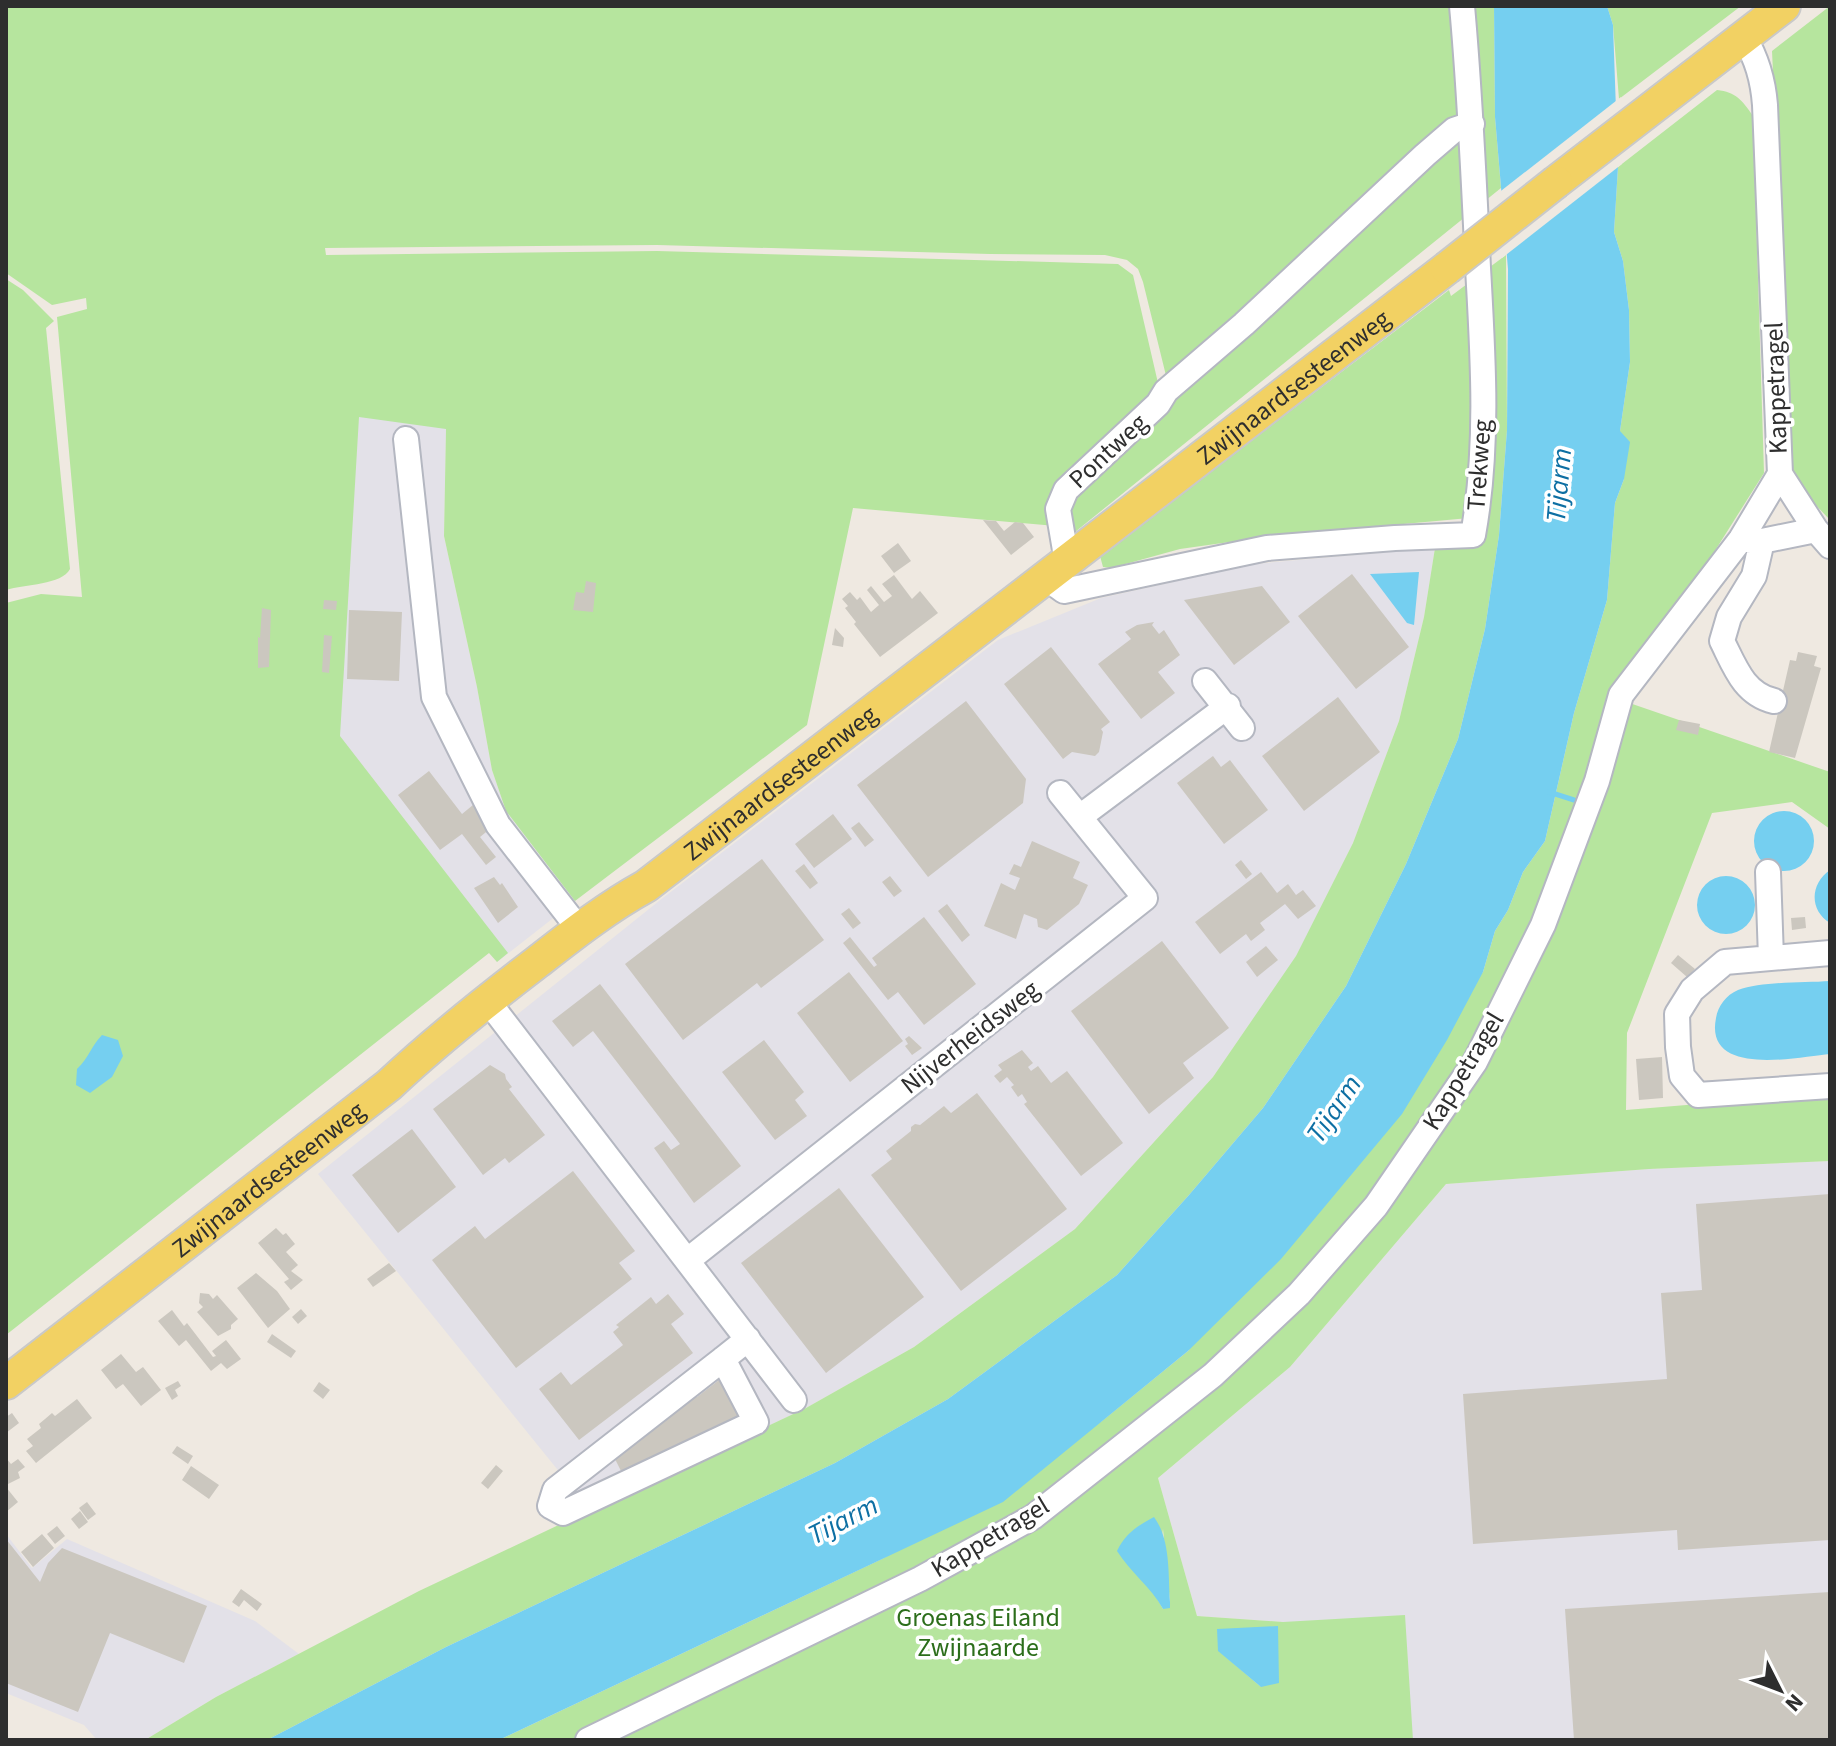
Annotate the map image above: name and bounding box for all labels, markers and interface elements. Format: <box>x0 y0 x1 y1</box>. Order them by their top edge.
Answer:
street label: Zwijnaardsesteenweg <box>1188 300 1398 473</box>
street label: Kappetragel <box>1755 321 1797 455</box>
street label: Pontweg <box>1060 405 1156 497</box>
street label: Trekweg <box>1457 418 1501 512</box>
water label: Tijarm <box>1536 446 1582 524</box>
street label: Zwijnaardsesteenweg <box>675 696 885 869</box>
street label: Nijverheidsweg <box>893 971 1047 1103</box>
street label: Kappetragel <box>1413 1005 1513 1137</box>
water label: Tijarm <box>1297 1067 1371 1151</box>
street label: Zwijnaardsesteenweg <box>164 1092 372 1266</box>
water label: Tijarm <box>801 1485 885 1555</box>
street label: Kappetragel <box>924 1487 1056 1587</box>
park label: Groenas Eiland Zwijnaarde <box>896 1599 1060 1666</box>
north arrow <box>1740 1650 1820 1730</box>
text: N <box>1777 1687 1811 1719</box>

